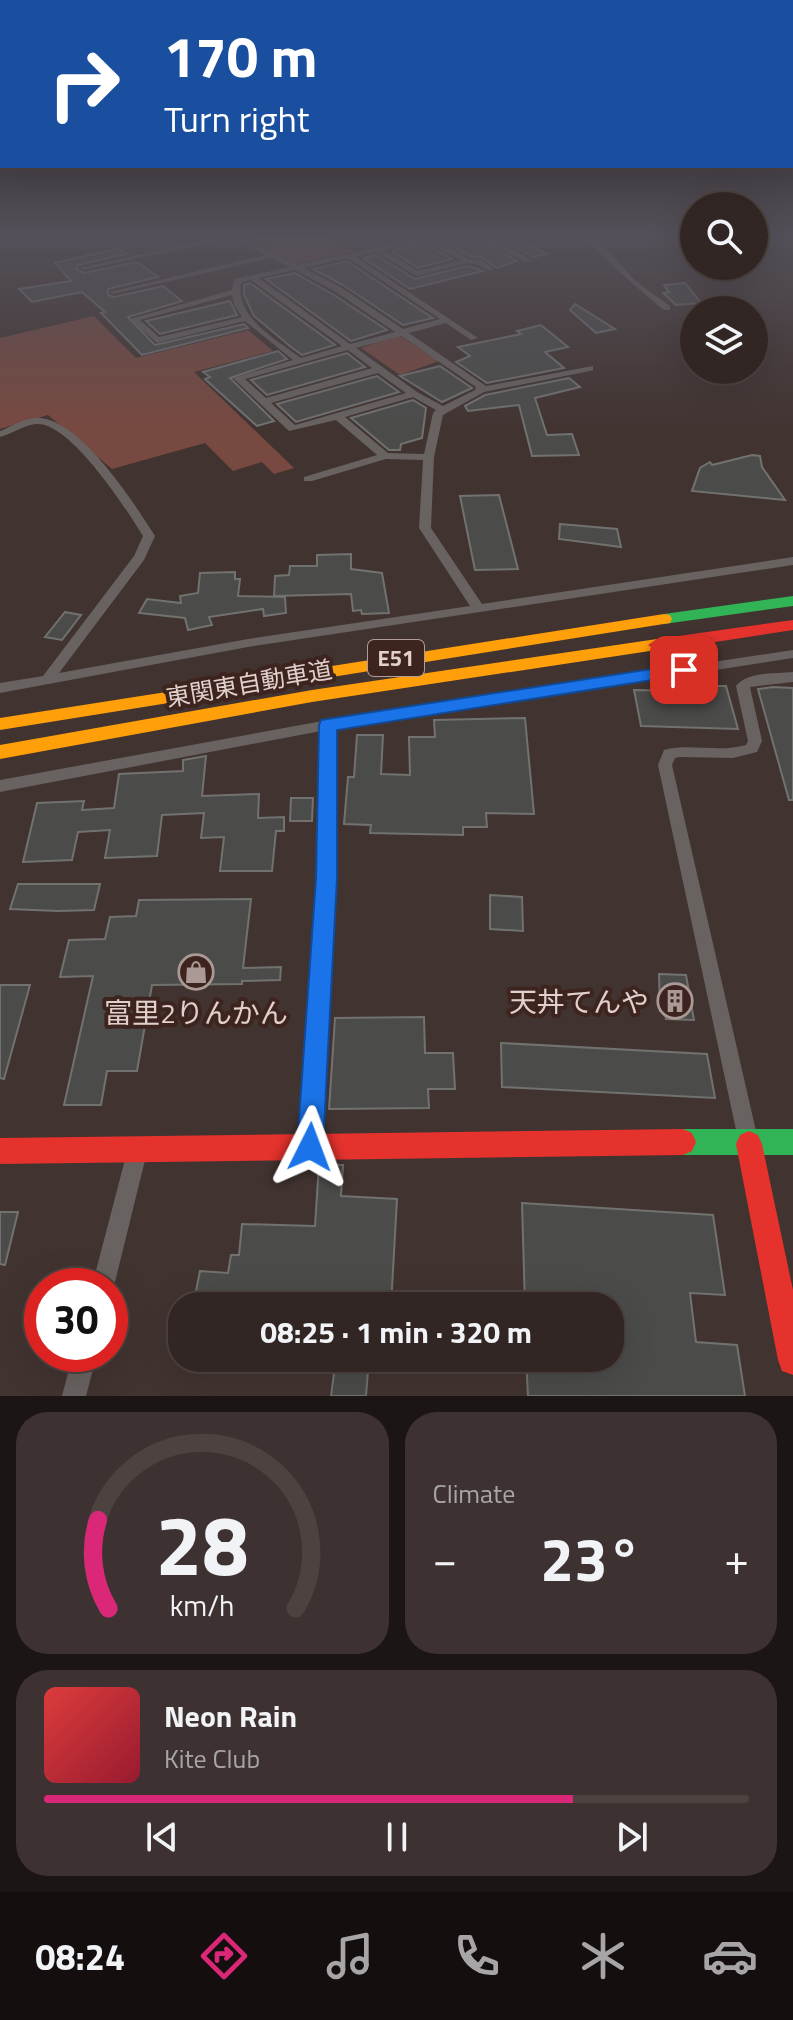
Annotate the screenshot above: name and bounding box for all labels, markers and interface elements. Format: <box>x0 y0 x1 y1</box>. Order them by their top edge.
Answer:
text: 170 m <box>164 14 317 99</box>
icon: right <box>32 32 136 136</box>
text: Turn right <box>164 91 309 146</box>
map controls <box>680 192 768 384</box>
button: search <box>680 192 768 280</box>
button: layers <box>680 296 768 384</box>
pin <box>650 636 718 704</box>
road number: E51 <box>368 640 424 676</box>
icon: arrive <box>662 648 706 692</box>
street label: 東関東自動車道 <box>163 651 335 715</box>
shop icon: 富里2りんかん <box>177 953 215 991</box>
place label: 天丼てんや <box>509 980 649 1023</box>
building icon: 天丼てんや <box>656 982 694 1020</box>
place label: 富里2りんかん <box>104 991 288 1034</box>
position arrow <box>268 1105 352 1189</box>
speed limit sign: 30 <box>24 1268 128 1372</box>
text: 08:25 · 1 min · 320 m <box>260 1309 532 1355</box>
text: Climate <box>433 1474 515 1513</box>
text: 28 <box>156 1481 249 1607</box>
text: 23° <box>540 1513 641 1604</box>
text: − <box>433 1525 457 1592</box>
text: + <box>724 1525 749 1592</box>
text: km/h <box>170 1584 235 1627</box>
text: Neon Rain <box>164 1693 297 1739</box>
text: Kite Club <box>164 1739 260 1778</box>
icon: previous <box>140 1815 184 1859</box>
icon: pause <box>375 1815 419 1859</box>
icon: next <box>610 1815 654 1859</box>
icon: directions <box>196 1928 252 1984</box>
icon: music <box>322 1928 378 1984</box>
icon: phone <box>449 1928 505 1984</box>
icon: climate <box>575 1928 631 1984</box>
icon: car <box>702 1928 758 1984</box>
text: 08:24 <box>35 1929 125 1984</box>

